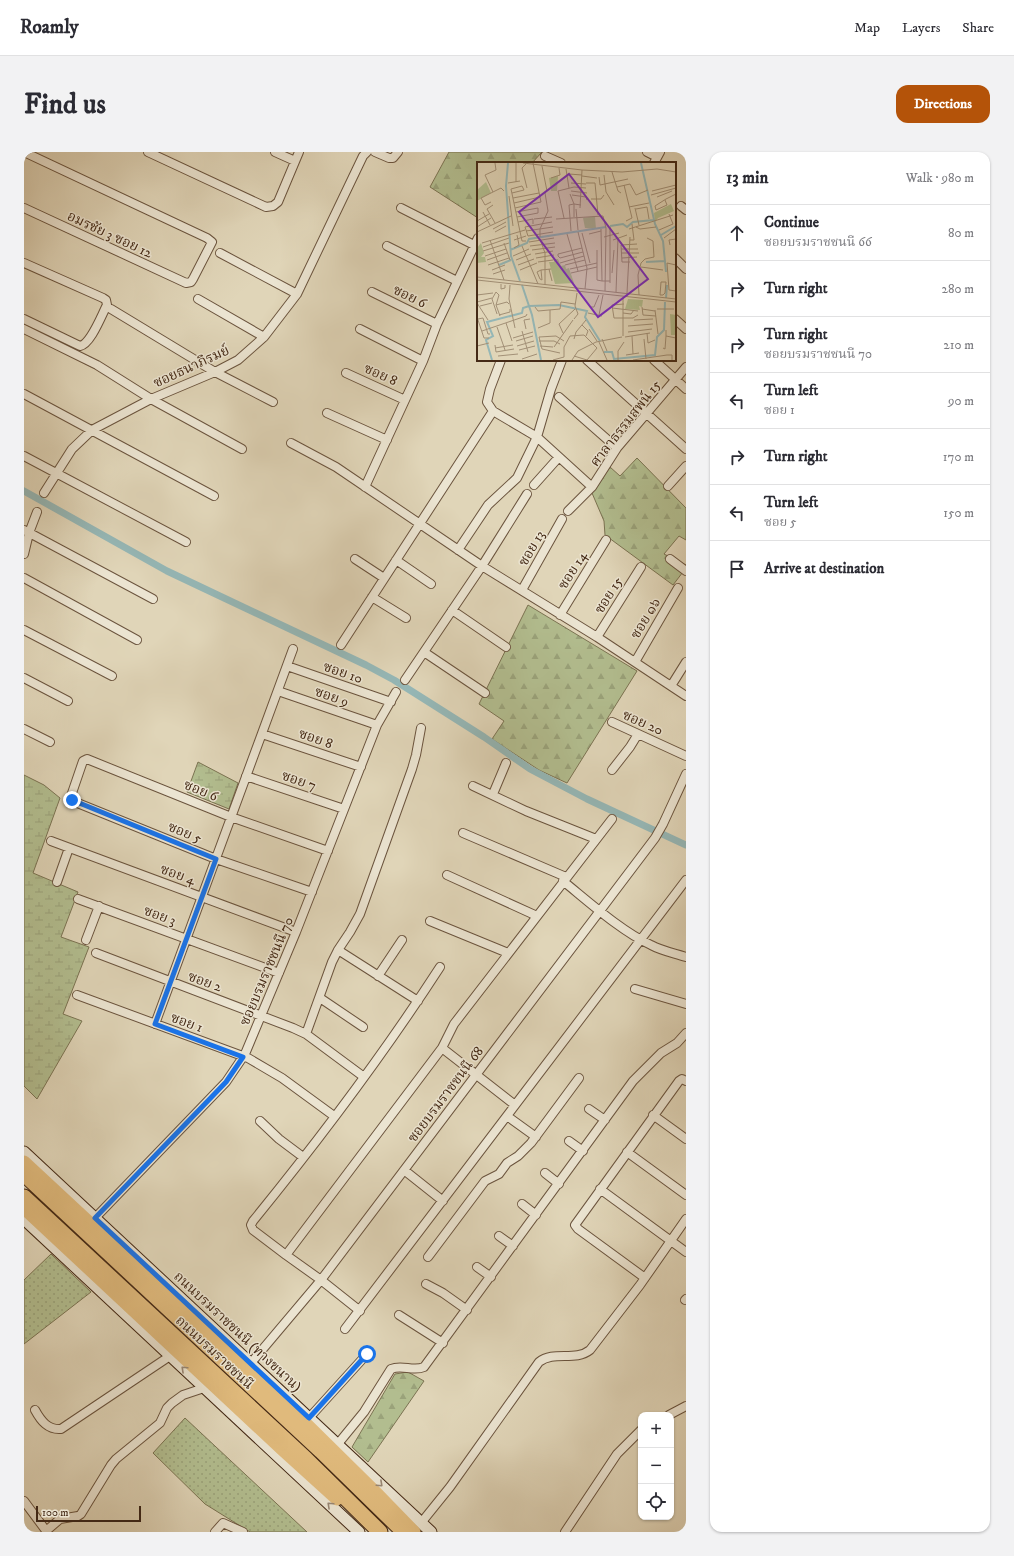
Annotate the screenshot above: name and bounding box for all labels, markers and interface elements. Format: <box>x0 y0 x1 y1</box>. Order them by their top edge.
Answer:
text: Roamly <box>20 16 79 39</box>
text: Map <box>854 19 880 37</box>
text: Layers <box>902 19 940 37</box>
text: Share <box>962 19 994 37</box>
button: Directions <box>896 85 990 123</box>
text: Find us <box>24 87 106 122</box>
inset map <box>477 162 676 361</box>
text: 13 min <box>726 167 768 189</box>
text: Walk · 980 m <box>906 170 974 186</box>
street label: อมรชัย 3 ซอย 12 <box>64 207 155 263</box>
text: Continue <box>764 213 819 232</box>
icon: ahead <box>726 222 748 244</box>
text: 80 m <box>948 225 974 241</box>
text: ซอยบรมราชชนนี 66 <box>764 234 872 250</box>
icon: right <box>726 278 748 300</box>
text: Turn right <box>764 279 827 298</box>
street label: ซอย 6 <box>390 281 430 313</box>
text: 280 m <box>942 281 974 297</box>
text: Turn right <box>764 325 827 344</box>
icon: right <box>726 334 748 356</box>
text: 210 m <box>943 337 974 353</box>
street label: ซอยธนาภิรมย์ <box>150 340 232 392</box>
text: ซอยบรมราชชนนี 70 <box>764 346 872 362</box>
street label: ซอย 8 <box>361 360 400 390</box>
street label: ศาลาธรรมสพน์ 15 <box>585 376 665 471</box>
text: Turn left <box>764 381 818 400</box>
icon: left <box>726 390 748 412</box>
text: 90 m <box>948 393 974 409</box>
text: ซอย 1 <box>764 402 795 418</box>
icon: right <box>726 446 748 468</box>
text: Turn right <box>764 447 827 466</box>
text: 170 m <box>943 449 974 465</box>
text: Turn left <box>764 493 818 512</box>
icon: left <box>726 502 748 524</box>
text: 150 m <box>943 505 974 521</box>
text: ซอย 5 <box>764 514 796 530</box>
street label: ซอย 13 <box>514 527 549 570</box>
street label: ซอย 14 <box>554 547 592 593</box>
icon: arrive <box>726 558 748 580</box>
text: Arrive at destination <box>764 559 884 578</box>
street label: ซอย 15 <box>591 574 627 617</box>
street label: ซอย ๑๖ <box>627 595 665 642</box>
street label: ซอย 10 <box>321 658 365 688</box>
street label: ซอย 9 <box>312 683 351 711</box>
street label: ซอย 20 <box>620 706 666 740</box>
street label: ซอย 8 <box>296 725 335 753</box>
street label: ซอย 7 <box>279 767 318 795</box>
street label: ซอย 6 <box>181 776 221 806</box>
route end <box>63 791 81 809</box>
street label: ซอย 5 <box>165 818 204 848</box>
street label: ซอย 4 <box>158 860 199 890</box>
street label: ซอย 3 <box>141 902 178 930</box>
street label: ซอยบรมราชชนนี 70 <box>236 914 298 1028</box>
street label: ซอย 2 <box>185 968 224 996</box>
street label: ซอย 1 <box>168 1009 205 1037</box>
street label: ซอยบรมราชชนนี 68 <box>404 1043 488 1146</box>
street label: ถนนบรมราชชนนี (ทางขนาน) <box>171 1267 305 1395</box>
street label: ถนนบรมราชชนนี <box>173 1312 257 1392</box>
route start <box>358 1345 376 1363</box>
one-way arrow <box>181 1367 189 1374</box>
map controls <box>638 1412 674 1520</box>
button: + <box>638 1412 674 1448</box>
button: − <box>638 1448 674 1484</box>
one-way arrow <box>375 1479 383 1487</box>
button: locate <box>638 1484 674 1520</box>
one-way arrow <box>327 1503 335 1510</box>
scale bar <box>36 1504 141 1523</box>
text: 100 m <box>42 1506 68 1520</box>

